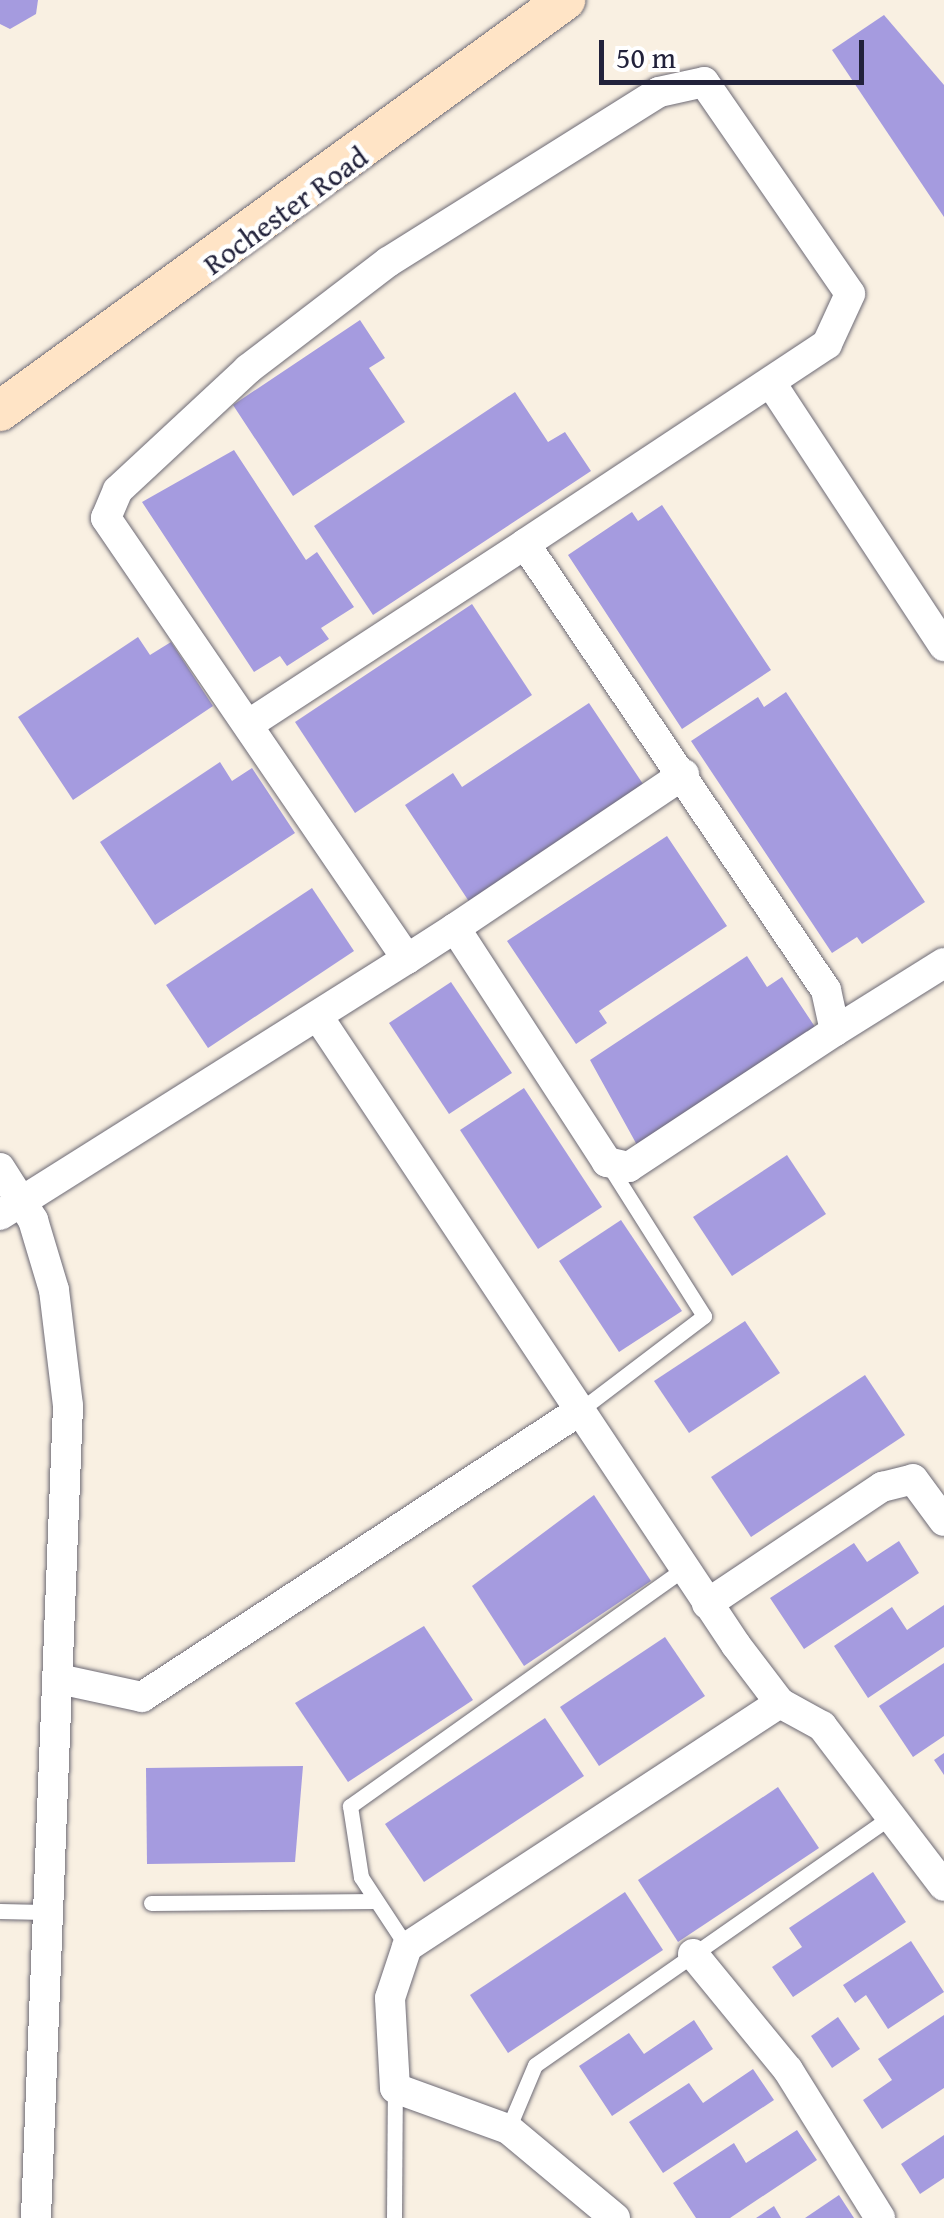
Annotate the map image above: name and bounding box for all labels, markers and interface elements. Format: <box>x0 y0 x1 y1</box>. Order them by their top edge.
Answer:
scale bar <box>604 20 869 82</box>
text: 50 m <box>616 35 676 79</box>
street label: Rochester Road <box>196 138 374 282</box>

